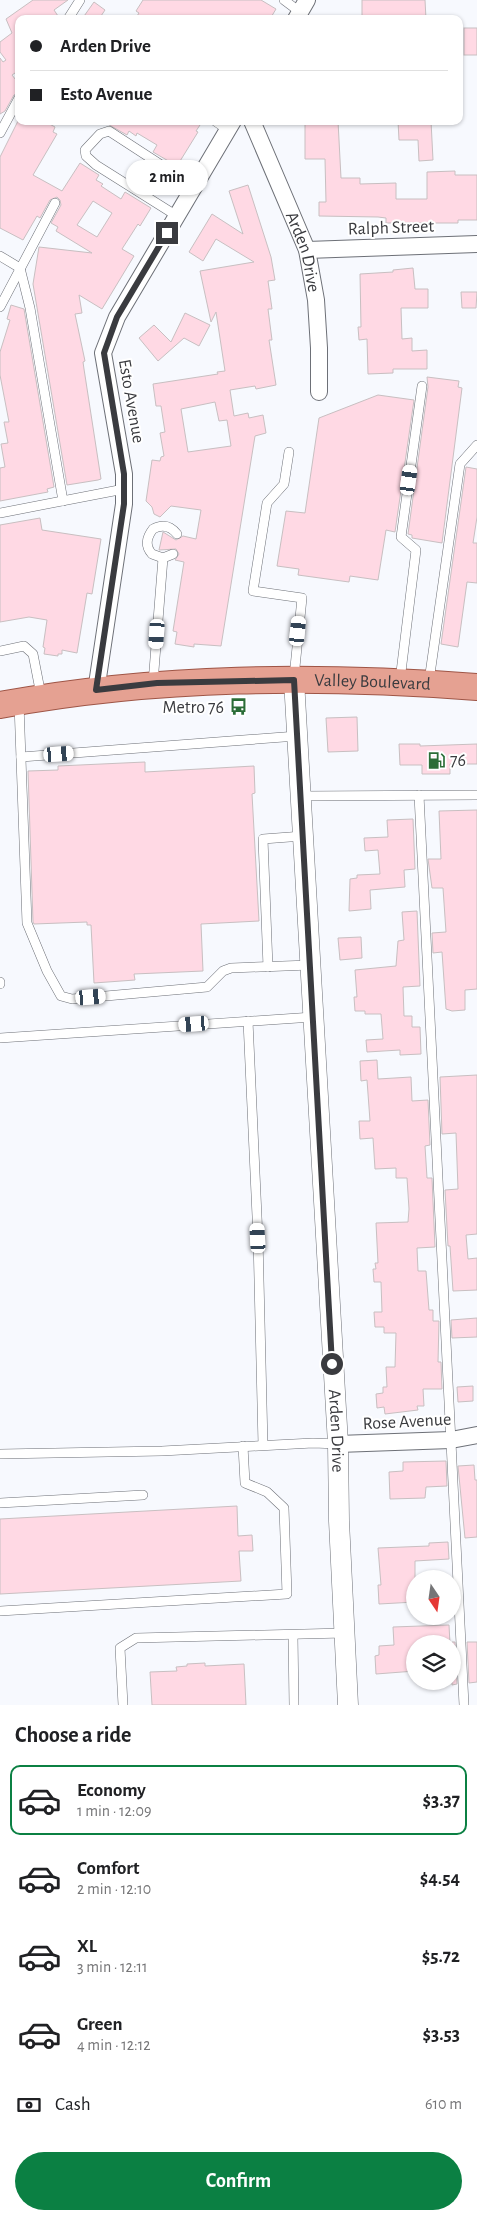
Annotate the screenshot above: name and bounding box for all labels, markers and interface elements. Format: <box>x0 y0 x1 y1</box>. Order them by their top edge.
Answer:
text: Arden Drive <box>60 37 151 56</box>
text: Esto Avenue <box>60 85 153 104</box>
callout: 2 min <box>126 160 208 196</box>
text: 2 min <box>149 169 185 185</box>
street label: Arden Drive <box>282 209 322 294</box>
street label: Ralph Street <box>348 217 435 238</box>
route end <box>156 222 178 244</box>
street label: Esto Avenue <box>115 358 147 445</box>
car <box>399 464 418 496</box>
car <box>288 615 307 647</box>
car <box>148 619 165 649</box>
street label: Valley Boulevard <box>314 672 431 694</box>
bus stop icon: Metro 76 <box>228 697 248 717</box>
place label: Metro 76 <box>163 699 224 717</box>
car <box>43 745 74 763</box>
fuel station icon: 76 <box>426 750 446 770</box>
place label: 76 <box>450 752 466 770</box>
car <box>75 988 106 1006</box>
car <box>178 1015 209 1033</box>
car <box>249 1223 266 1253</box>
route start <box>321 1353 343 1375</box>
street label: Arden Drive <box>325 1389 346 1473</box>
street label: Rose Avenue <box>362 1411 452 1433</box>
north arrow <box>406 1570 461 1625</box>
map controls <box>406 1570 461 1690</box>
button: layers <box>406 1635 461 1690</box>
text: Choose a ride <box>15 1724 131 1746</box>
icon: car <box>17 1778 62 1823</box>
text: Economy <box>77 1781 146 1800</box>
text: $3.37 <box>423 1791 460 1810</box>
text: 1 min · 12:09 <box>77 1803 151 1819</box>
icon: car <box>17 1856 62 1901</box>
text: Comfort <box>77 1859 139 1878</box>
text: $4.54 <box>420 1869 460 1888</box>
text: 2 min · 12:10 <box>77 1881 151 1897</box>
icon: car <box>17 1934 62 1979</box>
text: XL <box>77 1937 97 1956</box>
text: $5.72 <box>422 1947 460 1966</box>
text: 3 min · 12:11 <box>77 1959 148 1975</box>
icon: car <box>17 2012 62 2057</box>
text: Green <box>77 2015 123 2034</box>
text: $3.53 <box>423 2025 460 2044</box>
text: 4 min · 12:12 <box>77 2037 150 2053</box>
icon: cash <box>15 2091 43 2119</box>
text: Cash <box>55 2095 91 2114</box>
text: 610 m <box>425 2096 462 2112</box>
button: Confirm <box>15 2152 462 2210</box>

